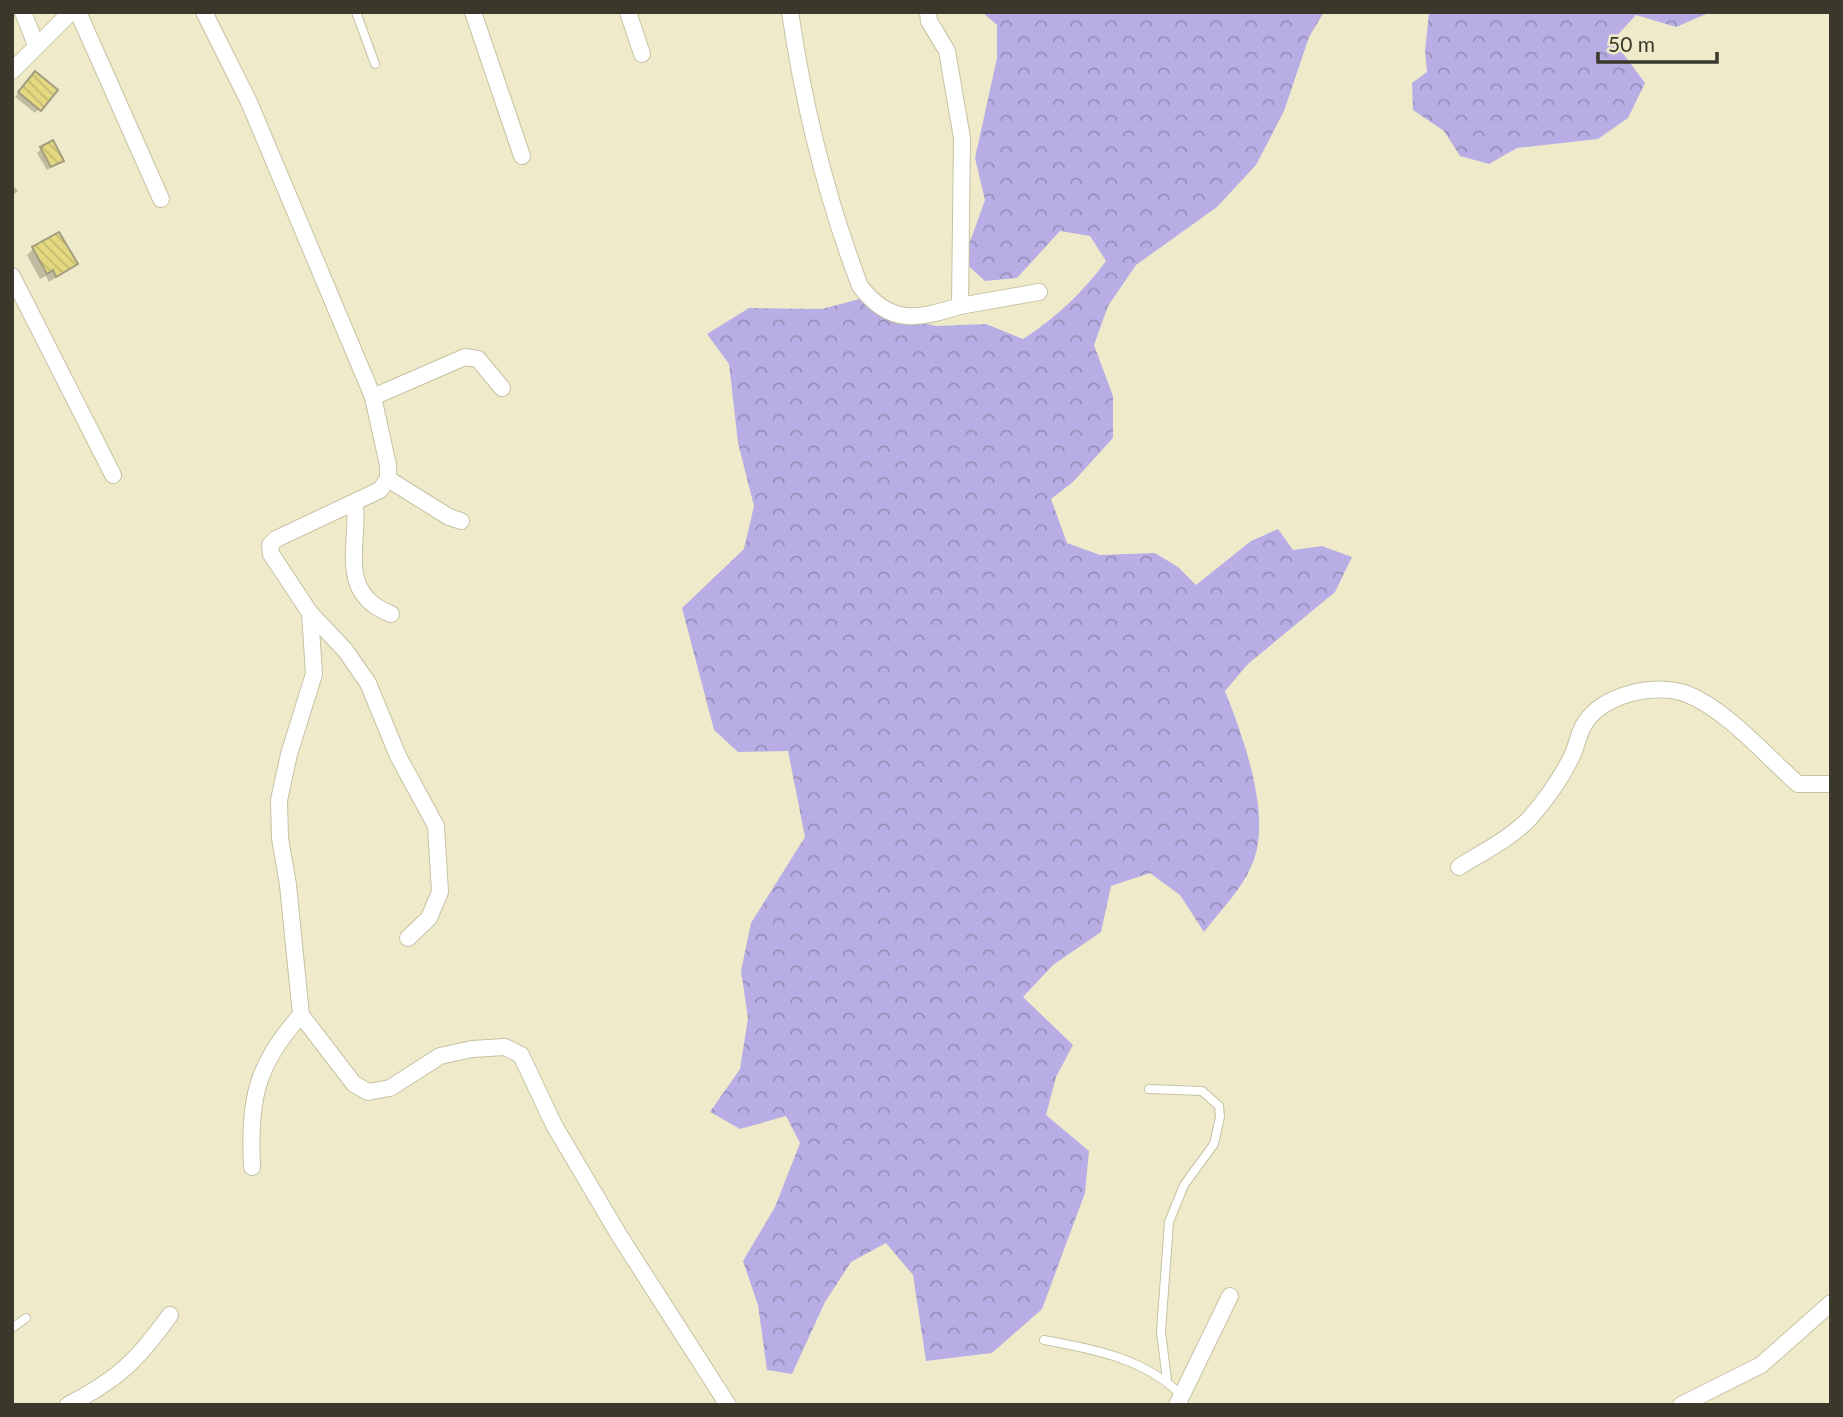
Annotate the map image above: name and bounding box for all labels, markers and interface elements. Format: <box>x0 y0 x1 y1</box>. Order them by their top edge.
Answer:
scale bar <box>1598 21 1717 65</box>
text: 50 m <box>1608 31 1655 56</box>

